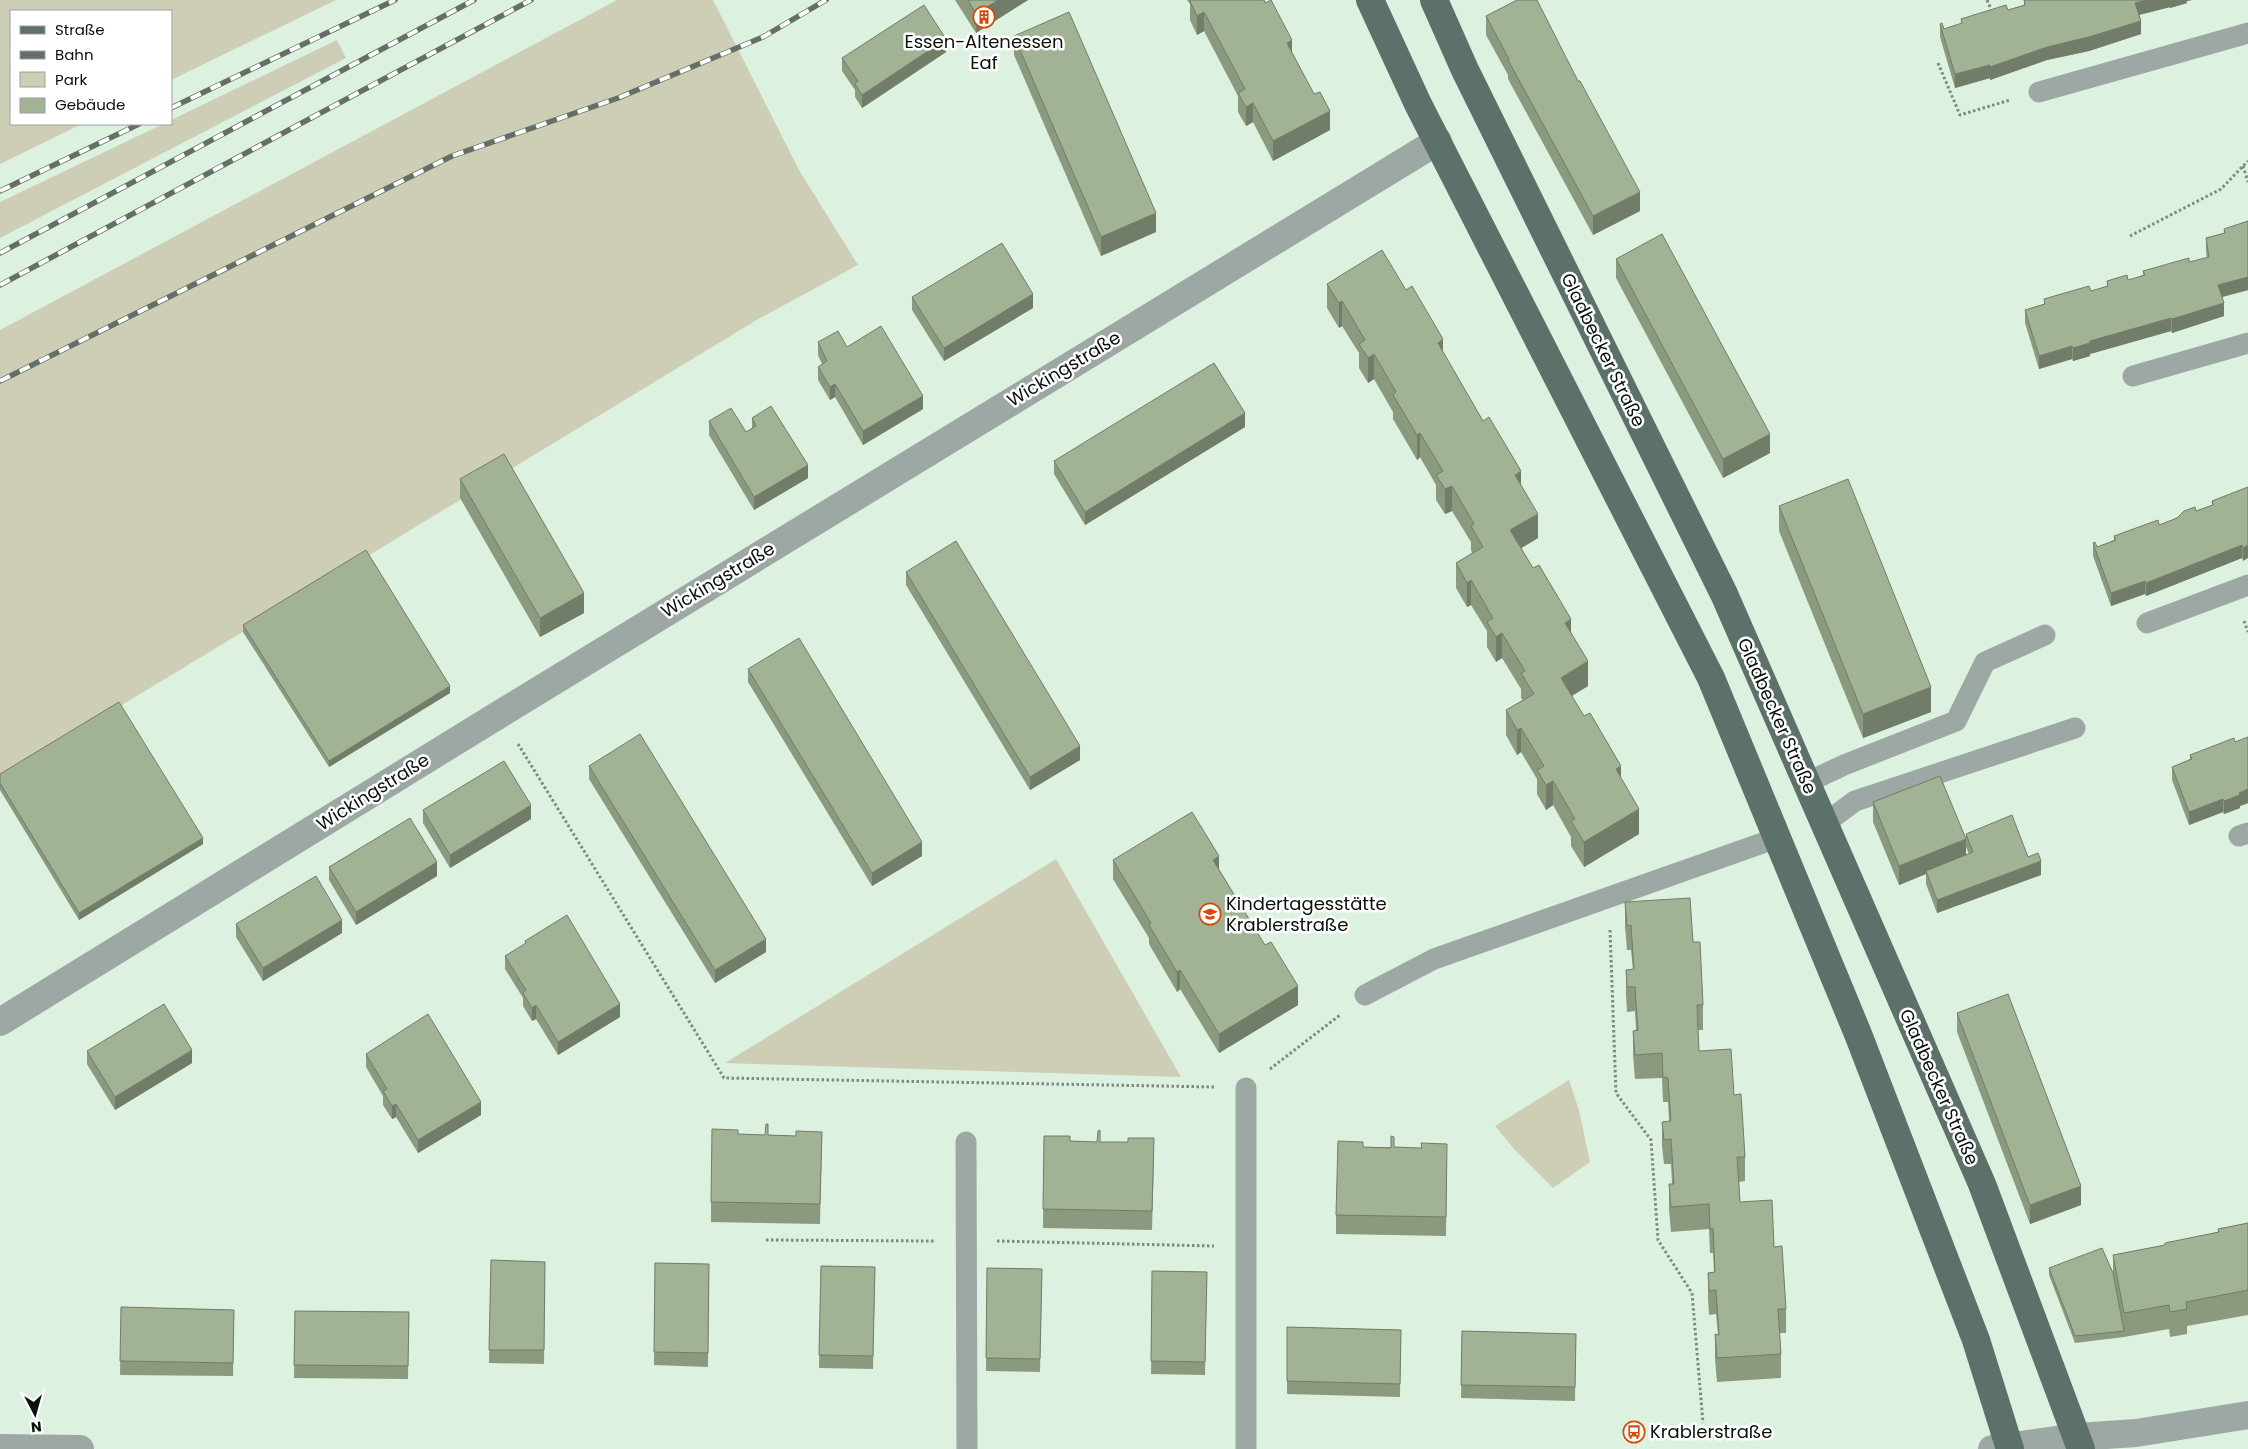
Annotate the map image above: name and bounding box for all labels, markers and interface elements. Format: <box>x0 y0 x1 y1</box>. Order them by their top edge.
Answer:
building icon: Essen-Altenessen Eaf <box>972 5 996 29</box>
legend <box>10 10 172 125</box>
text: Straße <box>55 19 105 40</box>
place label: Essen-Altenessen Eaf <box>904 29 1064 75</box>
text: Bahn <box>55 44 94 65</box>
text: Park <box>55 69 87 90</box>
text: Gebäude <box>55 94 125 115</box>
street label: Gladbecker Straße <box>1555 269 1652 431</box>
street label: Wickingstraße <box>1002 325 1125 412</box>
street label: Wickingstraße <box>656 536 779 623</box>
street label: Gladbecker Straße <box>1732 634 1823 798</box>
street label: Wickingstraße <box>312 747 434 836</box>
place label: Kindertagesstätte Krablerstraße <box>1226 891 1387 937</box>
school or university icon: Kindertagesstätte Krablerstraße <box>1198 902 1222 926</box>
street label: Gladbecker Straße <box>1894 1005 1985 1169</box>
north arrow <box>10 1389 60 1439</box>
text: N <box>30 1416 43 1437</box>
place label: Krablerstraße <box>1650 1419 1772 1444</box>
bus stop icon: Krablerstraße <box>1622 1420 1646 1444</box>

